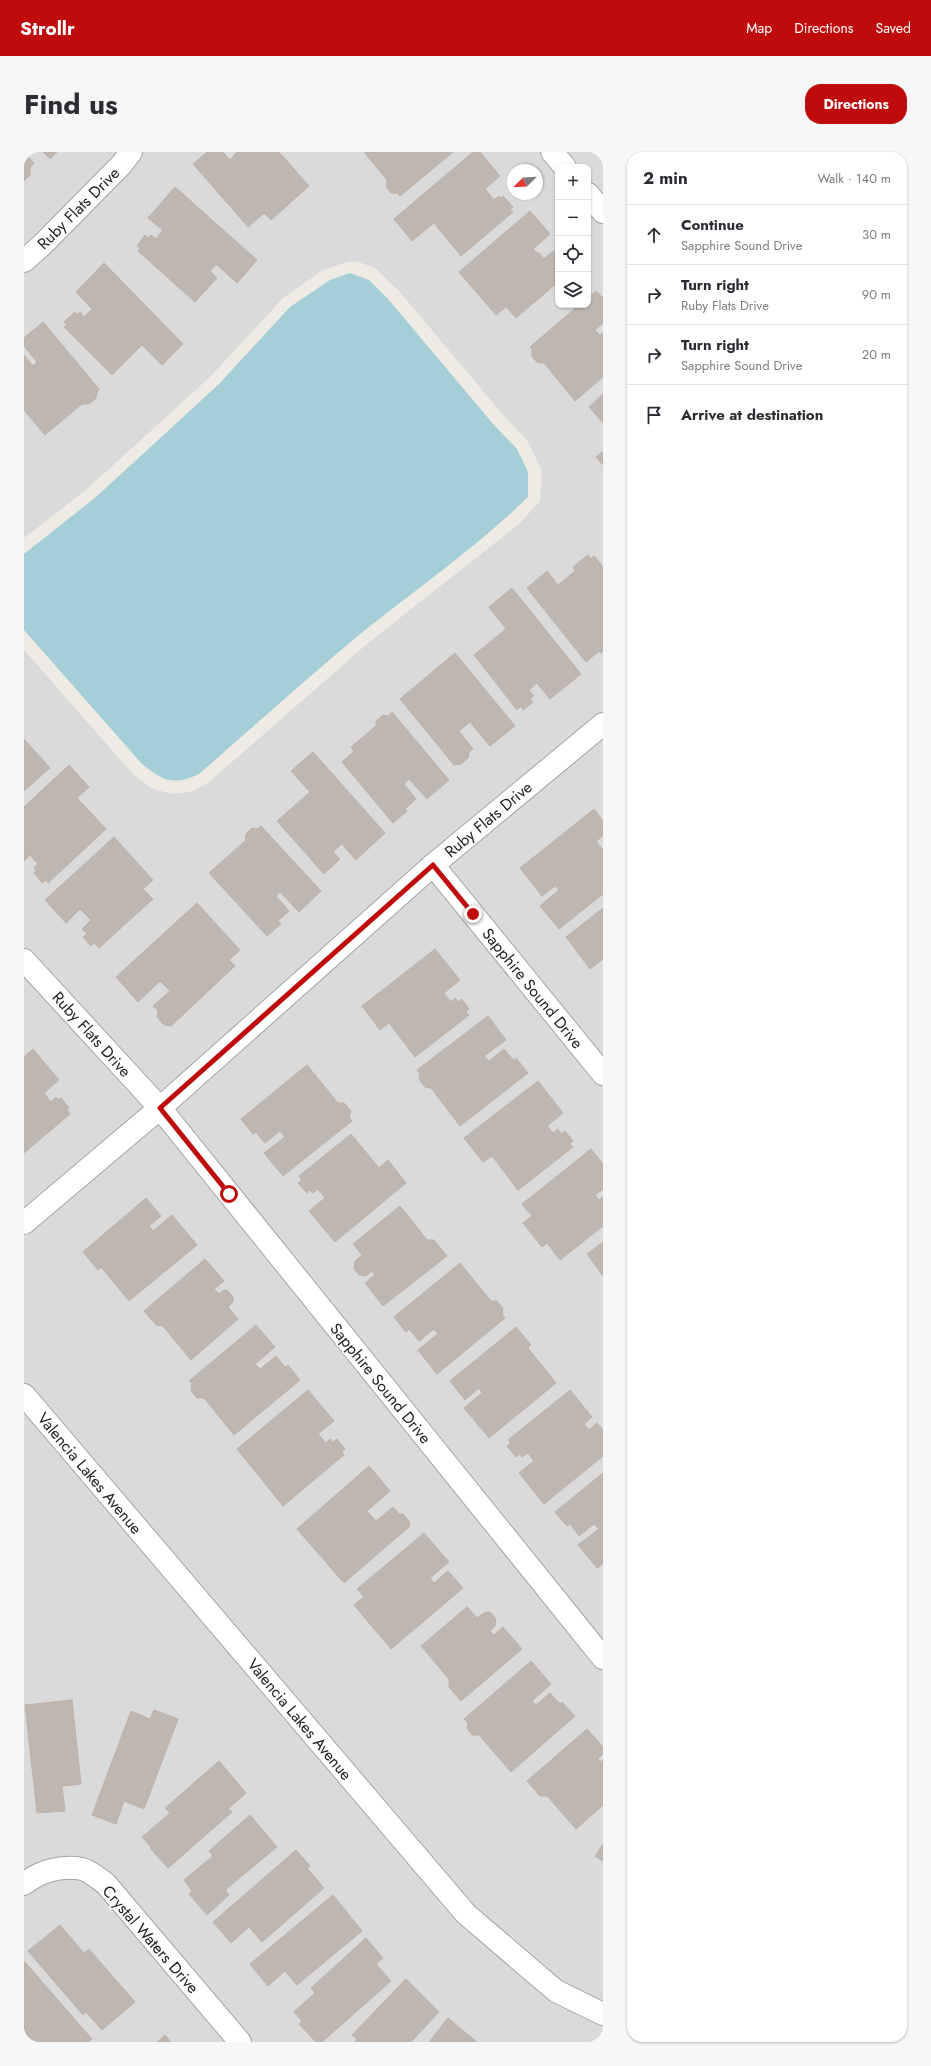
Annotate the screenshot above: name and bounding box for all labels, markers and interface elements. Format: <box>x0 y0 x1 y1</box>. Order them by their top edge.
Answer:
text: Strollr <box>20 15 75 42</box>
text: Map <box>746 18 772 38</box>
text: Directions <box>794 18 854 38</box>
text: Saved <box>876 18 911 38</box>
text: Find us <box>24 84 118 125</box>
button: Directions <box>805 84 907 124</box>
street label: Ruby Flats Drive <box>32 162 125 255</box>
north arrow <box>507 164 543 200</box>
map controls <box>555 164 591 308</box>
button: + <box>555 164 591 200</box>
text: 2 min <box>643 166 688 190</box>
text: Walk · 140 m <box>817 169 891 188</box>
button: − <box>555 200 591 236</box>
text: Continue <box>681 214 744 236</box>
icon: ahead <box>643 224 665 246</box>
text: 30 m <box>862 225 891 244</box>
button: locate <box>555 236 591 272</box>
text: Sapphire Sound Drive <box>681 236 802 255</box>
button: layers <box>555 272 591 308</box>
text: Turn right <box>681 274 749 296</box>
icon: right <box>643 284 665 306</box>
text: 90 m <box>862 285 891 304</box>
text: Ruby Flats Drive <box>681 296 769 315</box>
text: Turn right <box>681 334 749 356</box>
icon: right <box>643 344 665 366</box>
text: 20 m <box>862 345 891 364</box>
text: Sapphire Sound Drive <box>681 356 802 375</box>
icon: arrive <box>643 404 665 426</box>
text: Arrive at destination <box>681 404 823 426</box>
street label: Ruby Flats Drive <box>440 776 537 863</box>
route end <box>464 905 482 923</box>
street label: Sapphire Sound Drive <box>477 923 589 1054</box>
street label: Ruby Flats Drive <box>47 986 136 1082</box>
route start <box>220 1185 238 1203</box>
street label: Sapphire Sound Drive <box>325 1318 437 1449</box>
street label: Valencia Lakes Avenue <box>32 1408 147 1539</box>
street label: Valencia Lakes Avenue <box>242 1654 357 1785</box>
street label: Crystal Waters Drive <box>97 1880 204 1998</box>

